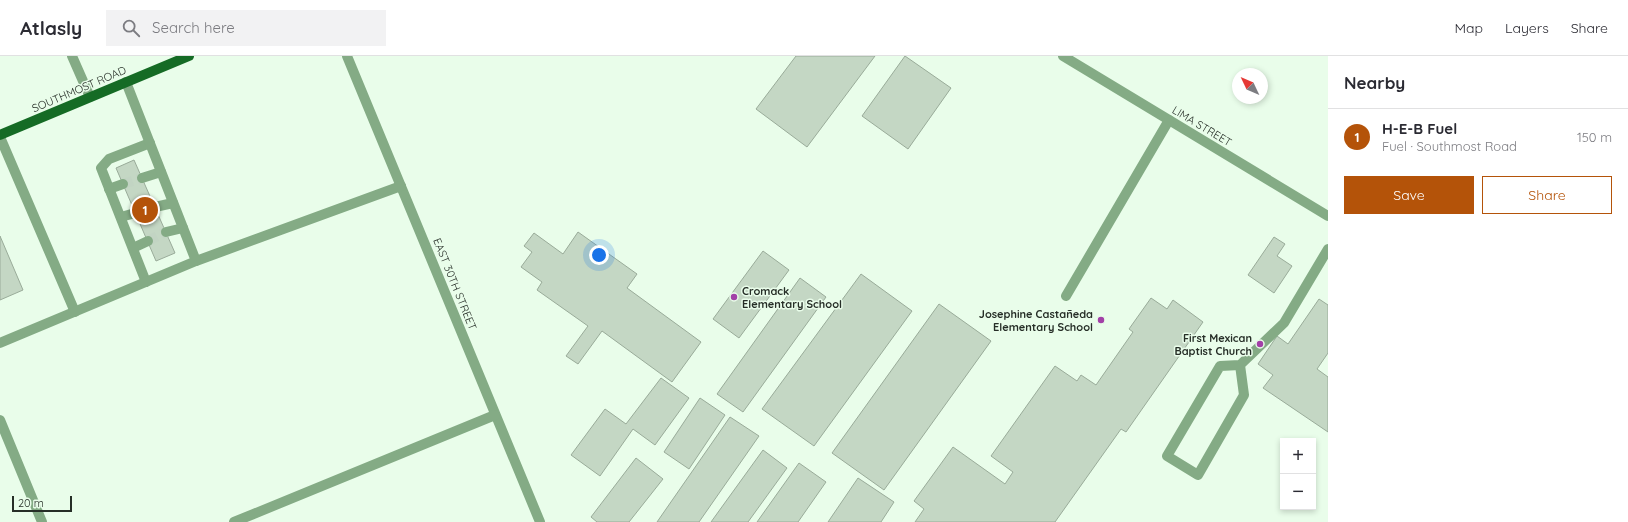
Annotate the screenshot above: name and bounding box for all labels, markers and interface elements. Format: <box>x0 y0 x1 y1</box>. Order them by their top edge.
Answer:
search box <box>106 10 386 46</box>
text: Atlasly <box>20 16 82 40</box>
icon: search <box>120 17 142 39</box>
text: Search here <box>152 18 235 37</box>
text: Map <box>1454 19 1483 37</box>
text: Layers <box>1505 19 1549 37</box>
text: Share <box>1571 19 1608 37</box>
street label: SOUTHMOST ROAD <box>30 63 128 115</box>
north arrow <box>1232 68 1268 104</box>
text: Nearby <box>1344 72 1405 93</box>
street label: LIMA STREET <box>1170 103 1235 149</box>
text: H-E-B Fuel <box>1382 119 1457 138</box>
text: 1 <box>1354 129 1360 145</box>
text: 150 m <box>1577 129 1612 145</box>
text: Fuel · Southmost Road <box>1382 138 1517 154</box>
button: Save <box>1344 176 1474 214</box>
button: Share <box>1482 176 1612 214</box>
pin: 1 <box>132 195 158 225</box>
street label: EAST 30TH STREET <box>430 236 480 332</box>
your location <box>589 245 609 265</box>
place label: Cromack Elementary School <box>742 284 842 311</box>
marker: Cromack Elementary School <box>729 292 739 302</box>
place label: Josephine Castañeda Elementary School <box>979 307 1093 334</box>
marker: Josephine Castañeda Elementary School <box>1096 315 1106 325</box>
place label: First Mexican Baptist Church <box>1175 331 1252 358</box>
marker: First Mexican Baptist Church <box>1255 339 1265 349</box>
map controls <box>1280 438 1316 510</box>
button: + <box>1280 438 1316 474</box>
button: − <box>1280 474 1316 510</box>
scale bar <box>12 494 72 513</box>
text: 20 m <box>18 496 44 510</box>

